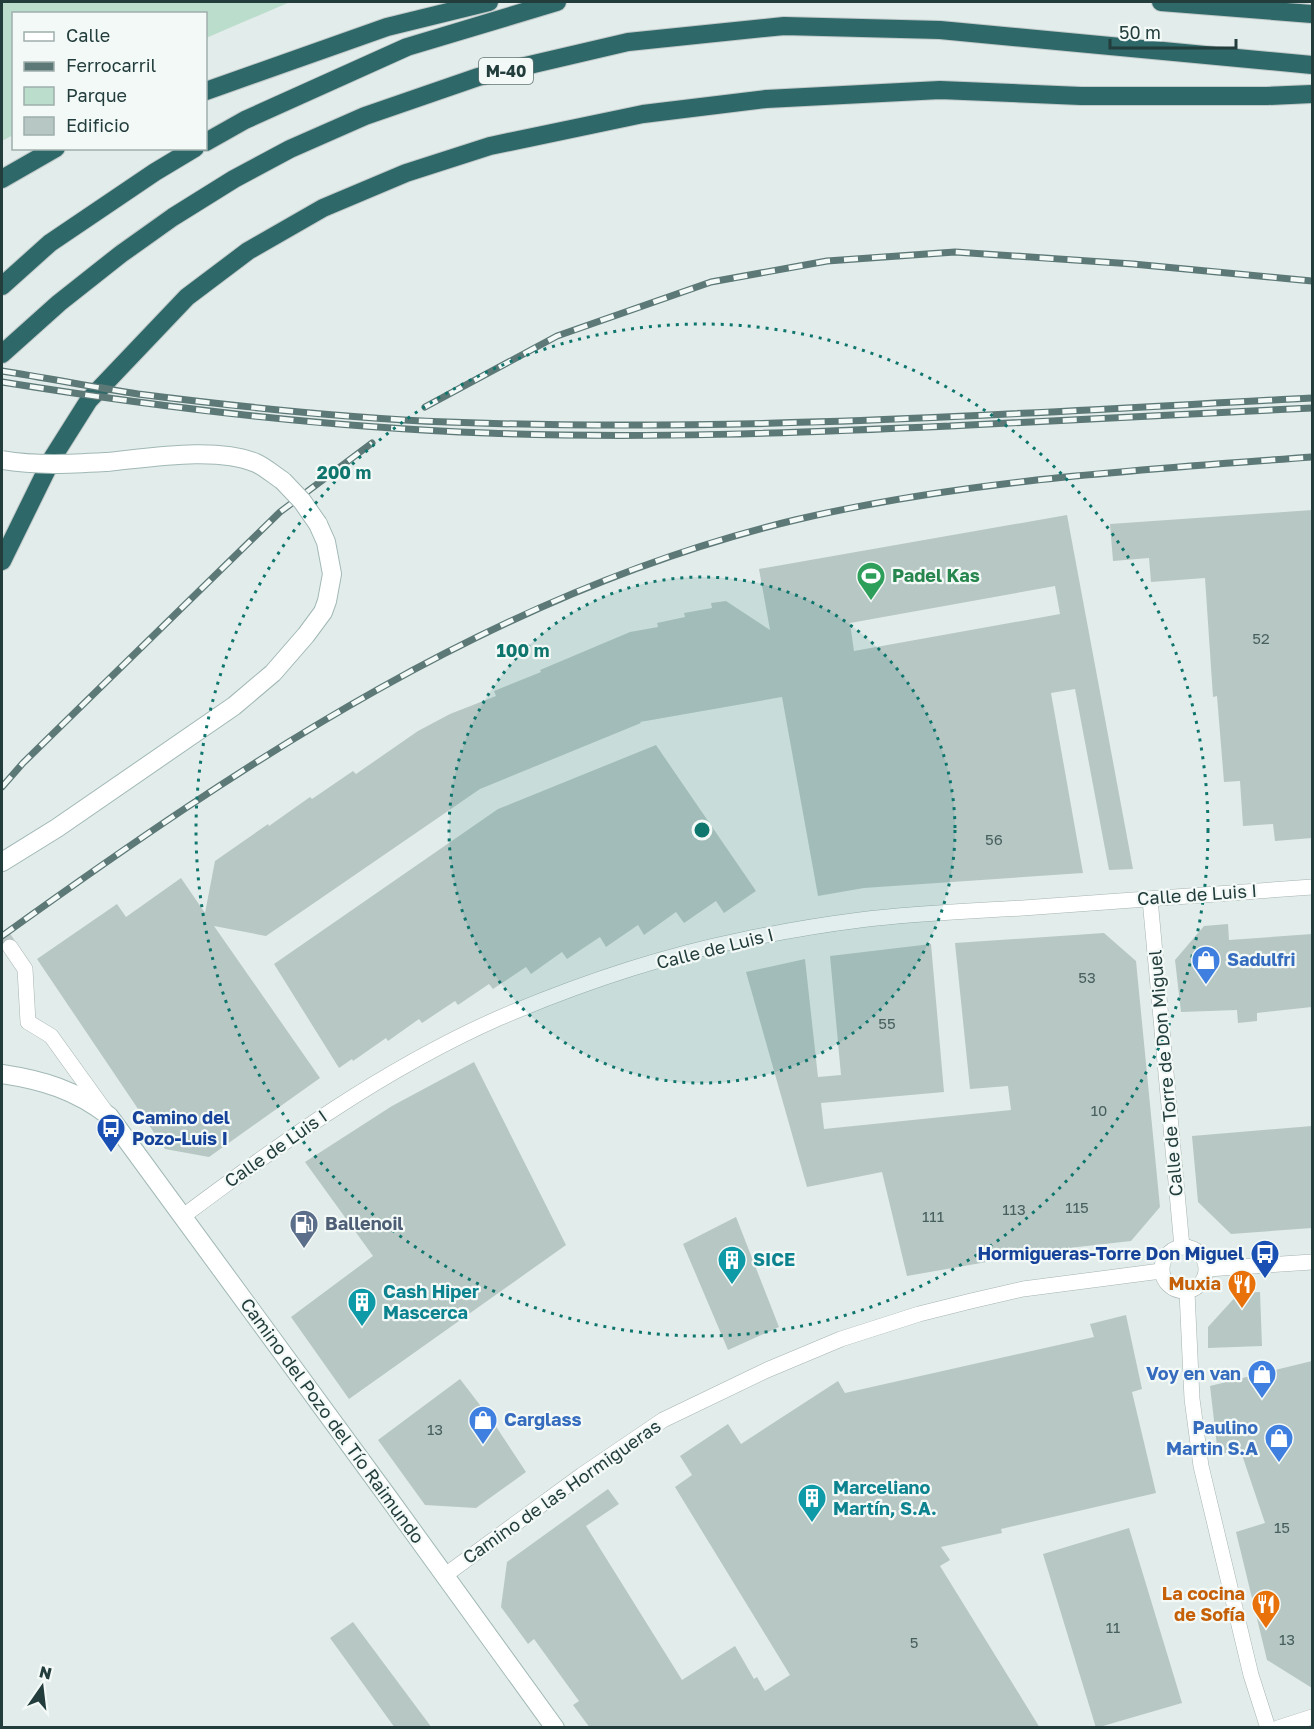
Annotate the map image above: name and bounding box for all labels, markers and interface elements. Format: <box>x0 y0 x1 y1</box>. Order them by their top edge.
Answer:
legend <box>12 12 207 150</box>
scale bar <box>1110 12 1236 50</box>
text: 50 m <box>1119 21 1161 43</box>
text: Calle <box>66 24 110 46</box>
text: Ferrocarril <box>66 54 156 76</box>
road number: M-40 <box>479 58 533 84</box>
text: Parque <box>66 84 127 106</box>
text: Edificio <box>66 114 130 136</box>
text: 200 m <box>317 461 371 483</box>
sports icon: Padel Kas <box>855 560 887 602</box>
place label: Padel Kas <box>892 564 980 586</box>
house number: 52 <box>1252 629 1270 647</box>
text: 100 m <box>497 639 549 661</box>
centre of rings <box>692 820 712 840</box>
house number: 56 <box>985 830 1003 848</box>
street label: Calle de Luis I <box>1136 879 1258 909</box>
street label: Calle de Luis I <box>654 923 776 973</box>
shop icon: Sadulfri <box>1190 944 1222 986</box>
place label: Sadulfri <box>1227 948 1296 970</box>
street label: Calle de Torre de Don Miguel <box>1143 949 1187 1197</box>
house number: 53 <box>1078 968 1096 986</box>
house number: 55 <box>878 1014 896 1032</box>
house number: 10 <box>1091 1101 1107 1119</box>
street label: Calle de Luis I <box>220 1105 331 1192</box>
place label: Camino del Pozo-Luis I <box>132 1106 230 1149</box>
bus stop icon: Camino del Pozo-Luis I <box>95 1112 127 1154</box>
house number: 115 <box>1065 1198 1089 1216</box>
house number: 113 <box>1002 1200 1026 1218</box>
house number: 111 <box>922 1207 944 1225</box>
fuel station icon: Ballenoil <box>288 1208 320 1250</box>
place label: Ballenoil <box>325 1212 403 1234</box>
bus stop icon: Hormigueras-Torre Don Miguel <box>1249 1238 1281 1280</box>
place label: Hormigueras-Torre Don Miguel <box>977 1242 1244 1264</box>
building icon: SICE <box>716 1244 748 1286</box>
place label: SICE <box>753 1248 795 1270</box>
restaurant icon: Muxia <box>1226 1268 1258 1310</box>
place label: Muxia <box>1168 1272 1221 1294</box>
place label: Cash Hiper Mascerca <box>383 1280 479 1323</box>
building icon: Cash Hiper Mascerca <box>346 1286 378 1328</box>
street label: Camino del Pozo del Tío Raimundo <box>236 1293 429 1547</box>
shop icon: Voy en van <box>1246 1358 1278 1400</box>
place label: Voy en van <box>1146 1362 1241 1384</box>
shop icon: Carglass <box>467 1404 499 1446</box>
place label: Carglass <box>504 1408 582 1430</box>
street label: Camino de las Hormigueras <box>458 1414 665 1568</box>
place label: Paulino Martin S.A <box>1166 1416 1258 1459</box>
house number: 13 <box>427 1420 443 1438</box>
shop icon: Paulino Martin S.A <box>1263 1422 1295 1464</box>
place label: Marceliano Martín, S.A. <box>833 1476 937 1519</box>
building icon: Marceliano Martín, S.A. <box>796 1482 828 1524</box>
house number: 15 <box>1274 1518 1290 1536</box>
place label: La cocina de Sofía <box>1162 1582 1245 1625</box>
restaurant icon: La cocina de Sofía <box>1250 1588 1282 1630</box>
house number: 11 <box>1106 1618 1120 1636</box>
house number: 13 <box>1279 1630 1295 1648</box>
house number: 5 <box>910 1633 918 1651</box>
north arrow <box>12 1657 72 1717</box>
text: N <box>37 1661 54 1684</box>

